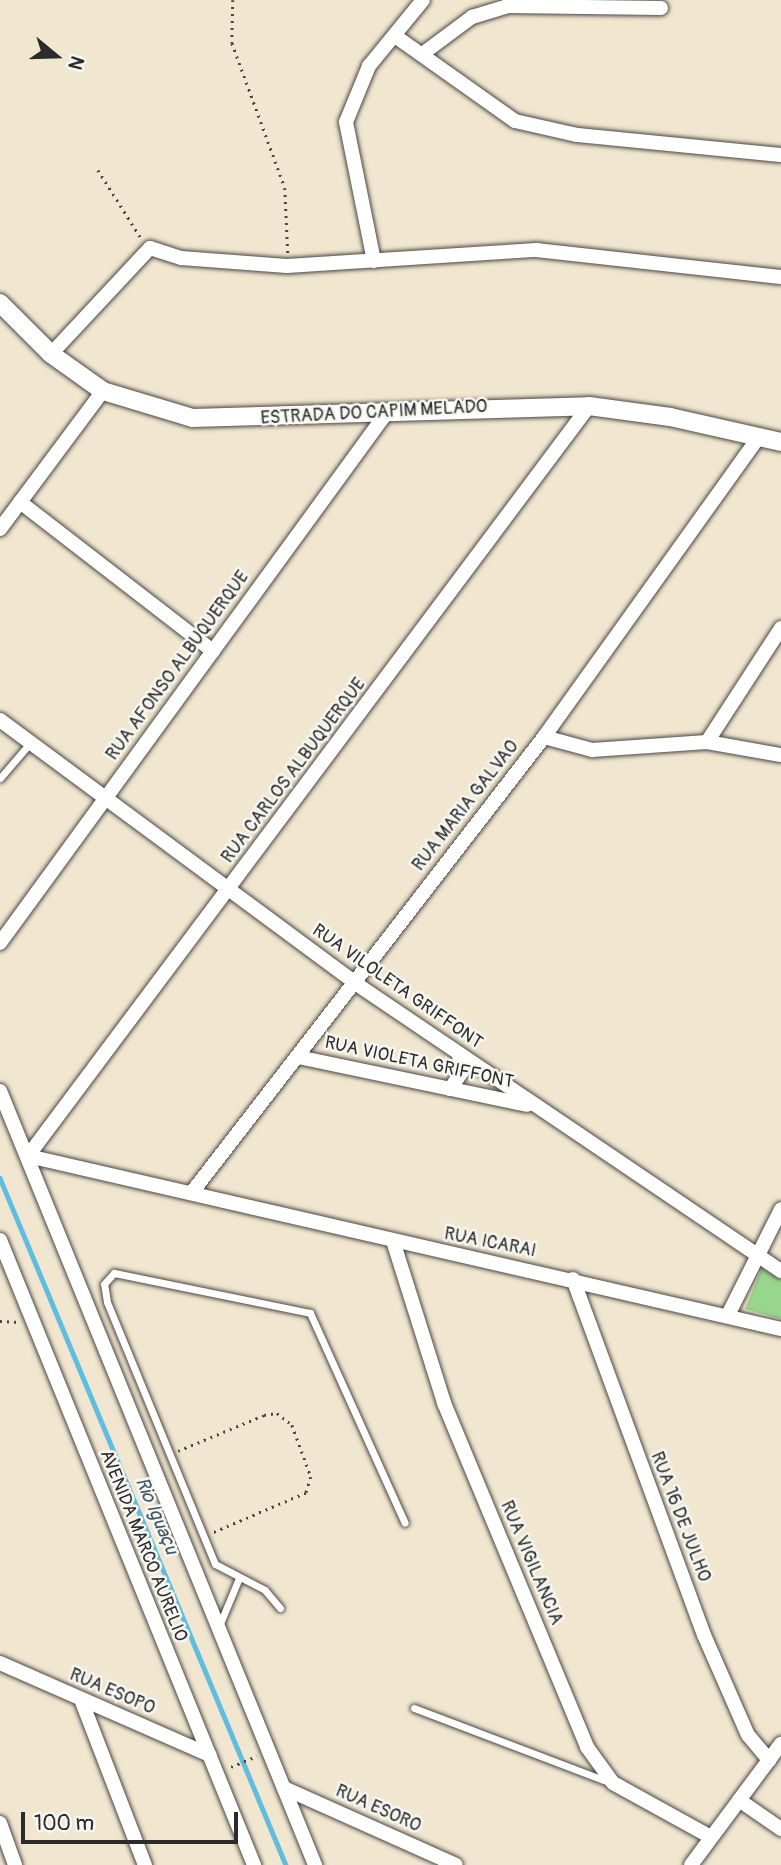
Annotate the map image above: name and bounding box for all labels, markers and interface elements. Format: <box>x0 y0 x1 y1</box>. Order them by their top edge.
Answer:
north arrow <box>21 21 91 91</box>
text: N <box>62 53 89 73</box>
street label: ESTRADA DO CAPIM MELADO <box>260 396 488 430</box>
street label: RUA AFONSO ALBUQUERQUE <box>102 567 254 765</box>
street label: RUA CARLOS ALBUQUERQUE <box>217 674 371 868</box>
street label: RUA MARIA GALVAO <box>408 736 524 876</box>
street label: RUA VILOLETA GRIFFONT <box>308 920 486 1054</box>
street label: RUA VIOLETA GRIFFONT <box>323 1032 515 1094</box>
street label: RUA ICARAI <box>442 1224 538 1262</box>
street label: AVENIDA MARCO AURELIO <box>95 1447 191 1645</box>
street label: RUA 16 DE JULHO <box>645 1449 715 1585</box>
water label: Rio Iguaçu <box>130 1474 182 1558</box>
street label: RUA VIGILANCIA <box>495 1498 567 1628</box>
street label: RUA ESOPO <box>66 1664 158 1720</box>
street label: RUA ESORO <box>332 1781 424 1837</box>
scale bar <box>24 1798 242 1842</box>
text: 100 m <box>34 1810 94 1837</box>

